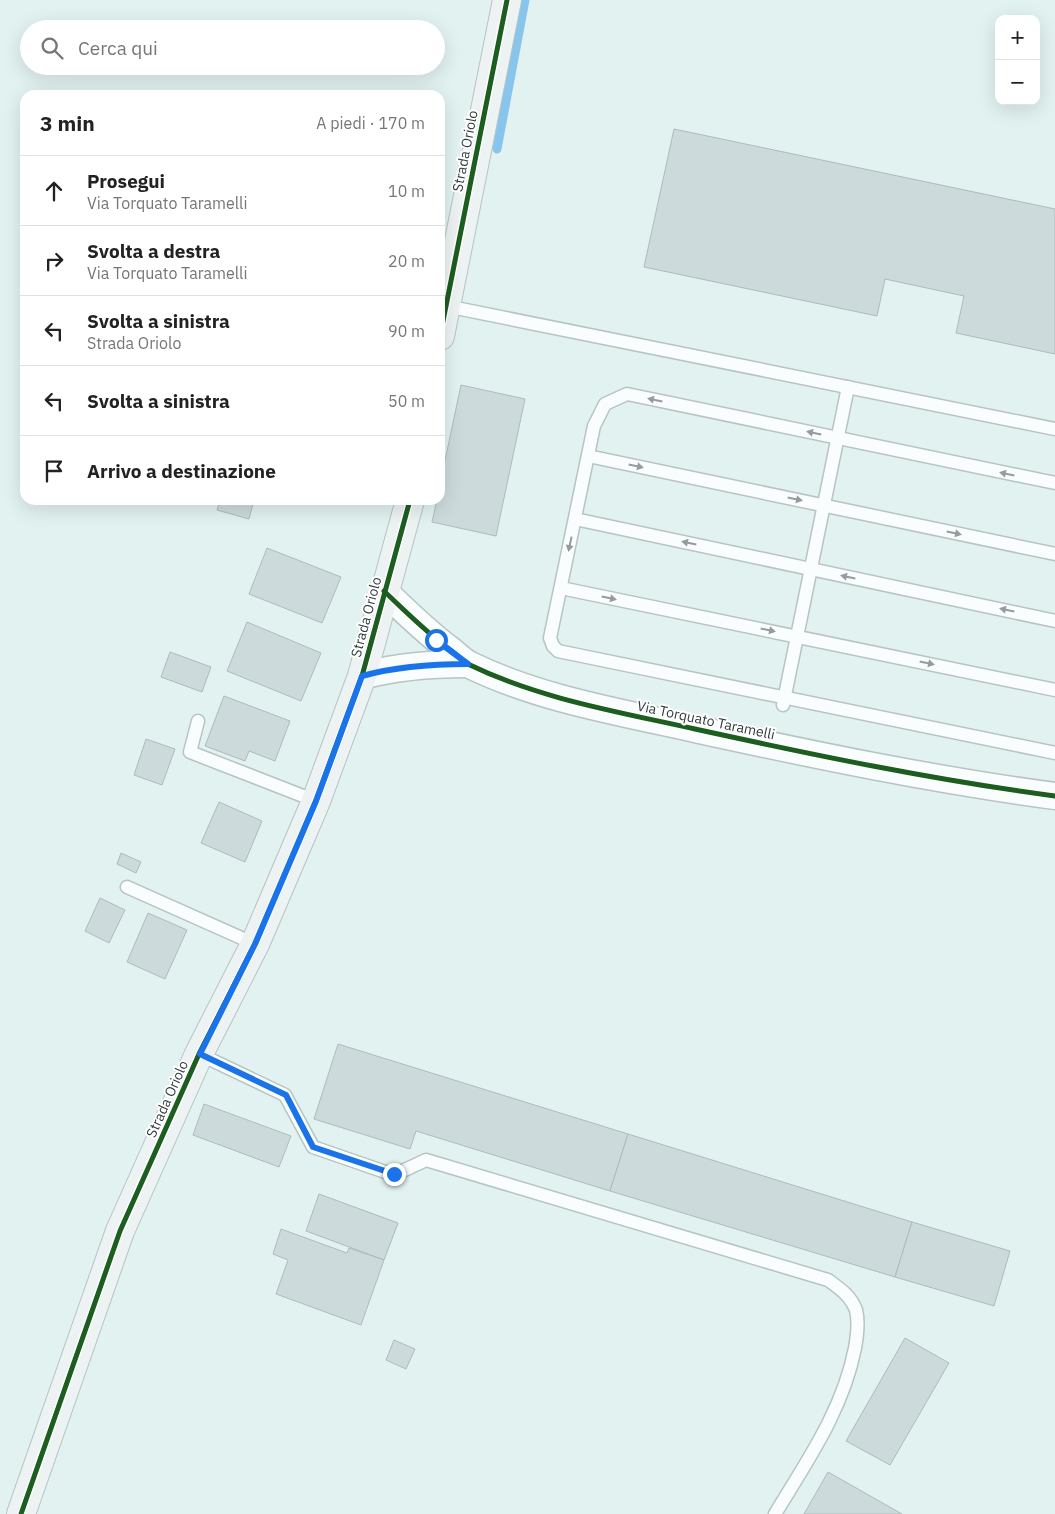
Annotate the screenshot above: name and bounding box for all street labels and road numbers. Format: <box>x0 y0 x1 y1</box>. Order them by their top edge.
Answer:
street label: Strada Oriolo <box>448 109 482 193</box>
street label: Strada Oriolo <box>347 575 385 659</box>
street label: Via Torquato Taramelli <box>635 697 777 743</box>
street label: Strada Oriolo <box>142 1057 192 1140</box>

